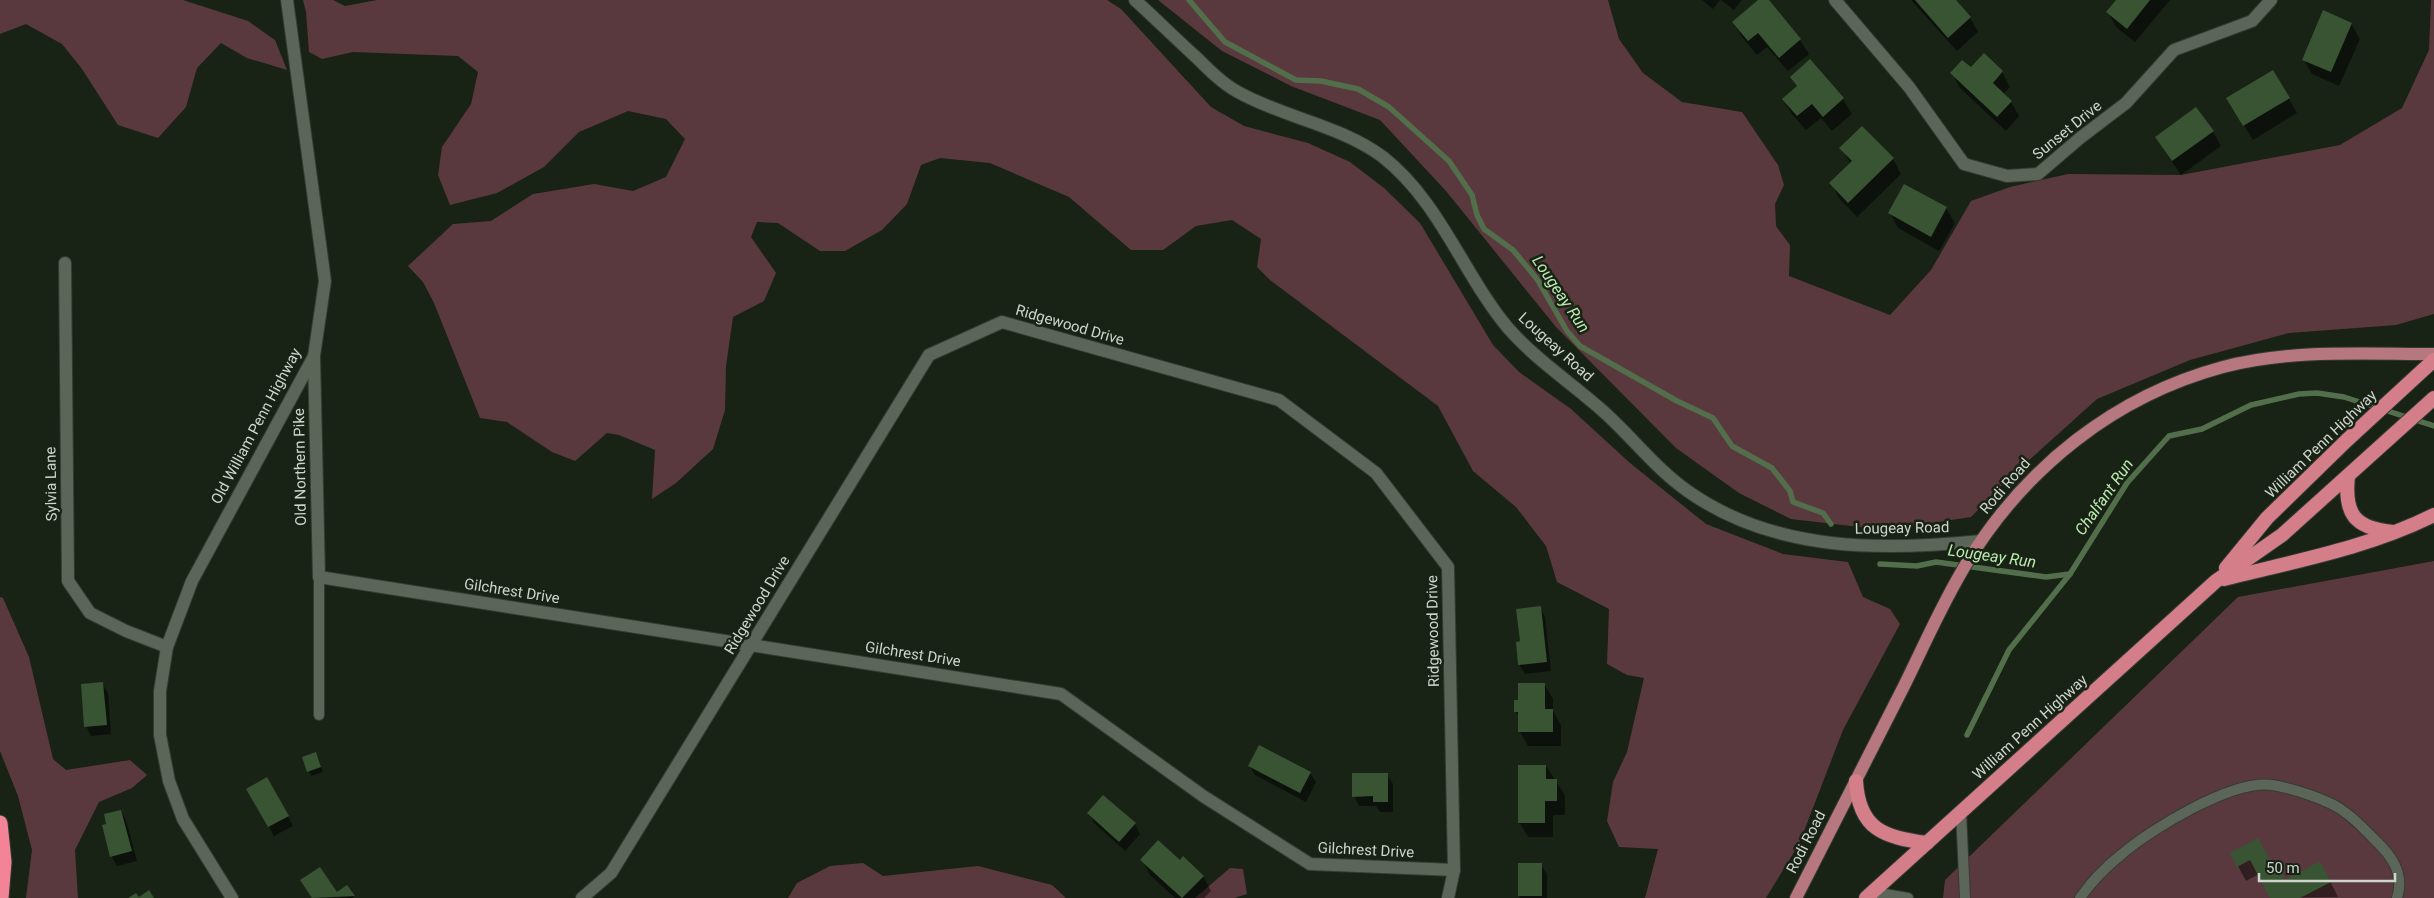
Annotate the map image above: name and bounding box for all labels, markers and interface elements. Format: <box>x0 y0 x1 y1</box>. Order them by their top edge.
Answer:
street label: Sunset Drive <box>2029 97 2105 163</box>
water label: Lougeay Run <box>1528 252 1594 336</box>
street label: Ridgewood Drive <box>1014 301 1126 349</box>
street label: Lougeay Road <box>1515 309 1597 385</box>
street label: Old William Penn Highway <box>207 345 305 507</box>
street label: William Penn Highway <box>2262 386 2380 502</box>
street label: Old Northern Pike <box>290 408 310 526</box>
street label: Sylvia Lane <box>41 446 61 522</box>
street label: Rodi Road <box>1976 454 2034 518</box>
water label: Chalfant Run <box>2071 455 2137 539</box>
street label: Lougeay Road <box>1855 518 1949 538</box>
water label: Lougeay Run <box>1947 540 2037 572</box>
street label: Ridgewood Drive <box>720 552 794 658</box>
street label: Gilchrest Drive <box>463 575 561 607</box>
street label: Ridgewood Drive <box>1423 575 1443 687</box>
street label: Gilchrest Drive <box>864 638 962 670</box>
street label: William Penn Highway <box>1969 671 2091 783</box>
street label: Rodi Road <box>1783 808 1829 876</box>
street label: Gilchrest Drive <box>1317 838 1415 862</box>
scale bar <box>2259 850 2395 882</box>
text: 50 m <box>2266 859 2300 877</box>

